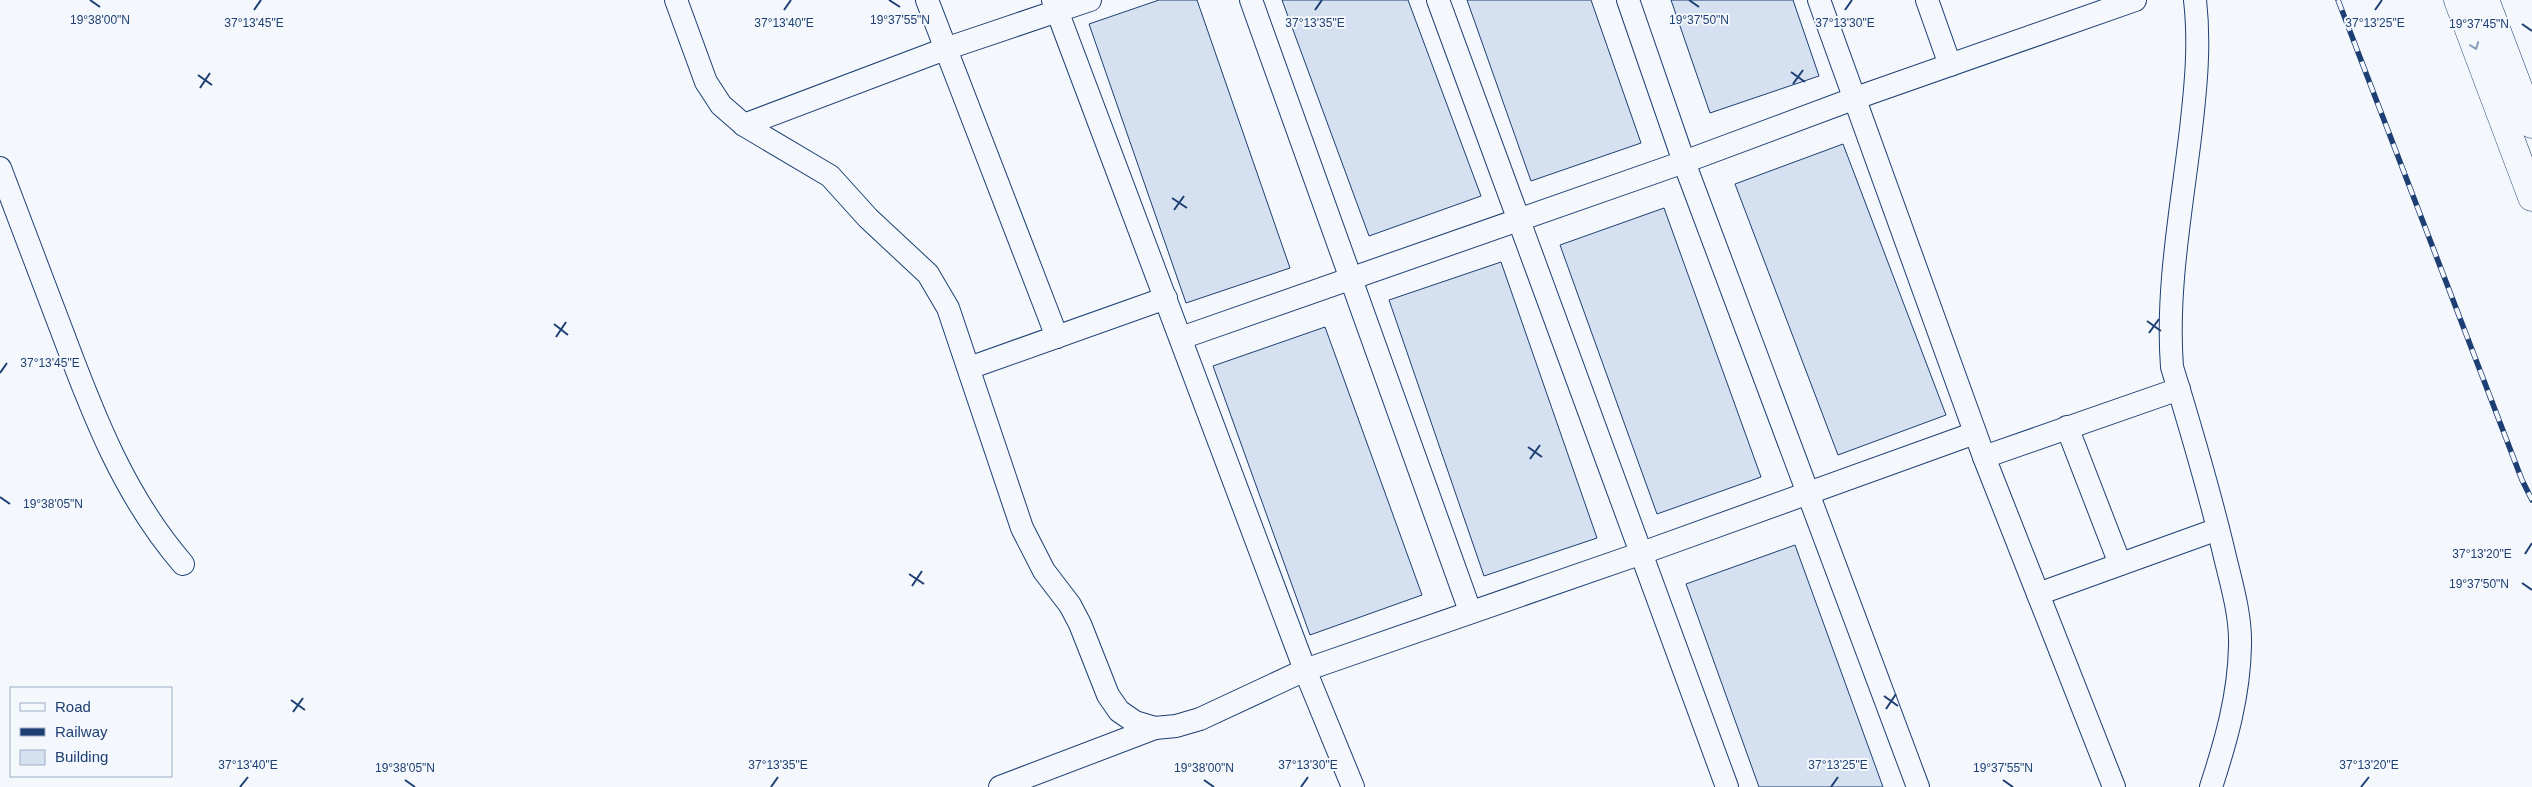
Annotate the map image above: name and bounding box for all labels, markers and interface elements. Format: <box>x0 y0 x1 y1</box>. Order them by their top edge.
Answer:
text: 19°38'00"N <box>70 13 130 27</box>
text: 19°37'55"N <box>870 13 930 27</box>
text: 19°37'50"N <box>1669 13 1729 27</box>
text: 37°13'45"E <box>224 16 284 30</box>
text: 37°13'40"E <box>754 16 814 30</box>
text: 37°13'35"E <box>1285 16 1345 30</box>
text: 37°13'30"E <box>1815 16 1875 30</box>
text: 37°13'25"E <box>2345 16 2405 30</box>
text: 19°37'45"N <box>2449 17 2509 31</box>
one-way arrow <box>2469 41 2479 49</box>
text: 37°13'45"E <box>20 356 80 370</box>
text: 19°38'05"N <box>23 497 83 511</box>
text: 37°13'20"E <box>2452 547 2512 561</box>
text: 19°37'50"N <box>2449 577 2509 591</box>
legend <box>10 687 172 777</box>
text: Road <box>55 698 91 715</box>
text: Railway <box>55 723 108 740</box>
text: Building <box>55 748 108 765</box>
text: 37°13'40"E <box>218 758 278 772</box>
text: 37°13'35"E <box>748 758 808 772</box>
text: 37°13'30"E <box>1278 758 1338 772</box>
text: 37°13'25"E <box>1808 758 1868 772</box>
text: 37°13'20"E <box>2339 758 2399 772</box>
text: 19°38'05"N <box>375 761 435 775</box>
text: 19°38'00"N <box>1174 761 1234 775</box>
text: 19°37'55"N <box>1973 761 2033 775</box>

